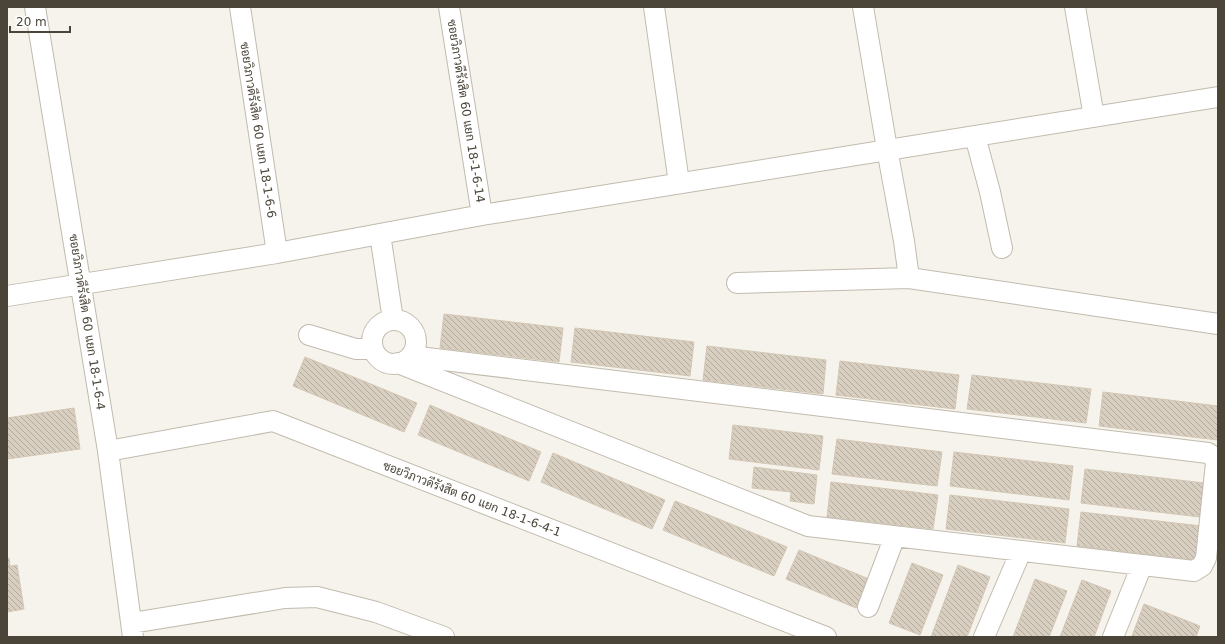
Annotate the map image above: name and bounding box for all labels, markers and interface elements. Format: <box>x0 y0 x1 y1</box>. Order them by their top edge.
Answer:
scale bar <box>10 8 70 34</box>
text: 20 m <box>16 15 47 29</box>
street label: ซอยวิภาวดีรังสิต 60 แยก 18-1-6-14 <box>445 18 488 204</box>
street label: ซอยวิภาวดีรังสิต 60 แยก 18-1-6-6 <box>237 41 280 219</box>
street label: ซอยวิภาวดีรังสิต 60 แยก 18-1-6-4 <box>66 233 109 411</box>
street label: ซอยวิภาวดีรังสิต 60 แยก 18-1-6-4-1 <box>381 457 564 540</box>

